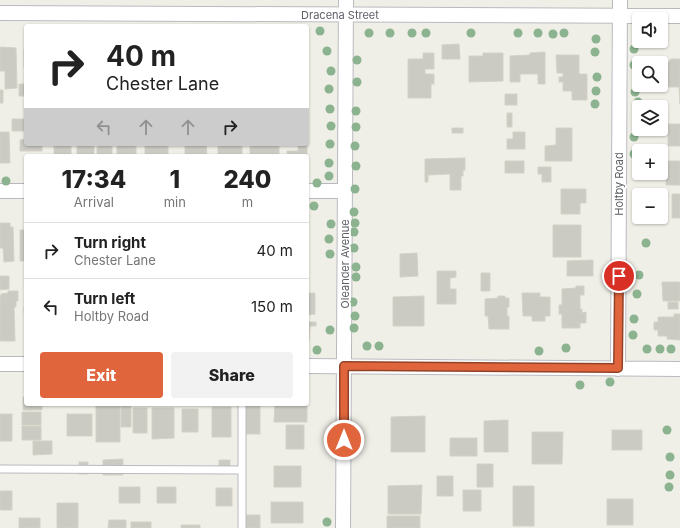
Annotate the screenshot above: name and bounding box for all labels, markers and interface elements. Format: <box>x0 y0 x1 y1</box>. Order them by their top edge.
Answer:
street label: Dracena Street <box>301 8 379 22</box>
map controls <box>632 12 668 224</box>
button: sound <box>632 12 668 48</box>
text: 40 m <box>106 39 176 73</box>
icon: right <box>40 40 92 92</box>
button: search <box>632 56 668 92</box>
text: Chester Lane <box>106 73 219 94</box>
button: layers <box>632 100 668 136</box>
icon: left <box>93 116 115 138</box>
icon: ahead <box>135 116 157 138</box>
icon: ahead <box>177 116 199 138</box>
icon: right <box>219 116 241 138</box>
button: + <box>632 144 668 180</box>
street label: Holtby Road <box>612 152 626 216</box>
text: 17:34 <box>62 165 126 194</box>
text: 1 <box>169 165 180 194</box>
text: 240 <box>223 165 271 194</box>
button: − <box>632 188 668 224</box>
text: Arrival <box>74 194 114 210</box>
text: min <box>164 194 186 210</box>
text: m <box>242 194 253 210</box>
street label: Oleander Avenue <box>338 219 352 309</box>
text: Turn right <box>74 233 146 252</box>
icon: right <box>40 240 62 262</box>
text: 40 m <box>256 241 293 260</box>
text: Chester Lane <box>74 252 156 268</box>
pin <box>602 259 636 293</box>
icon: arrive <box>608 265 630 287</box>
text: Turn left <box>74 289 135 308</box>
icon: left <box>40 296 62 318</box>
text: 150 m <box>251 297 293 316</box>
text: Holtby Road <box>74 308 149 324</box>
button: Exit <box>40 352 163 398</box>
button: Share <box>171 352 293 398</box>
position arrow <box>323 419 365 461</box>

